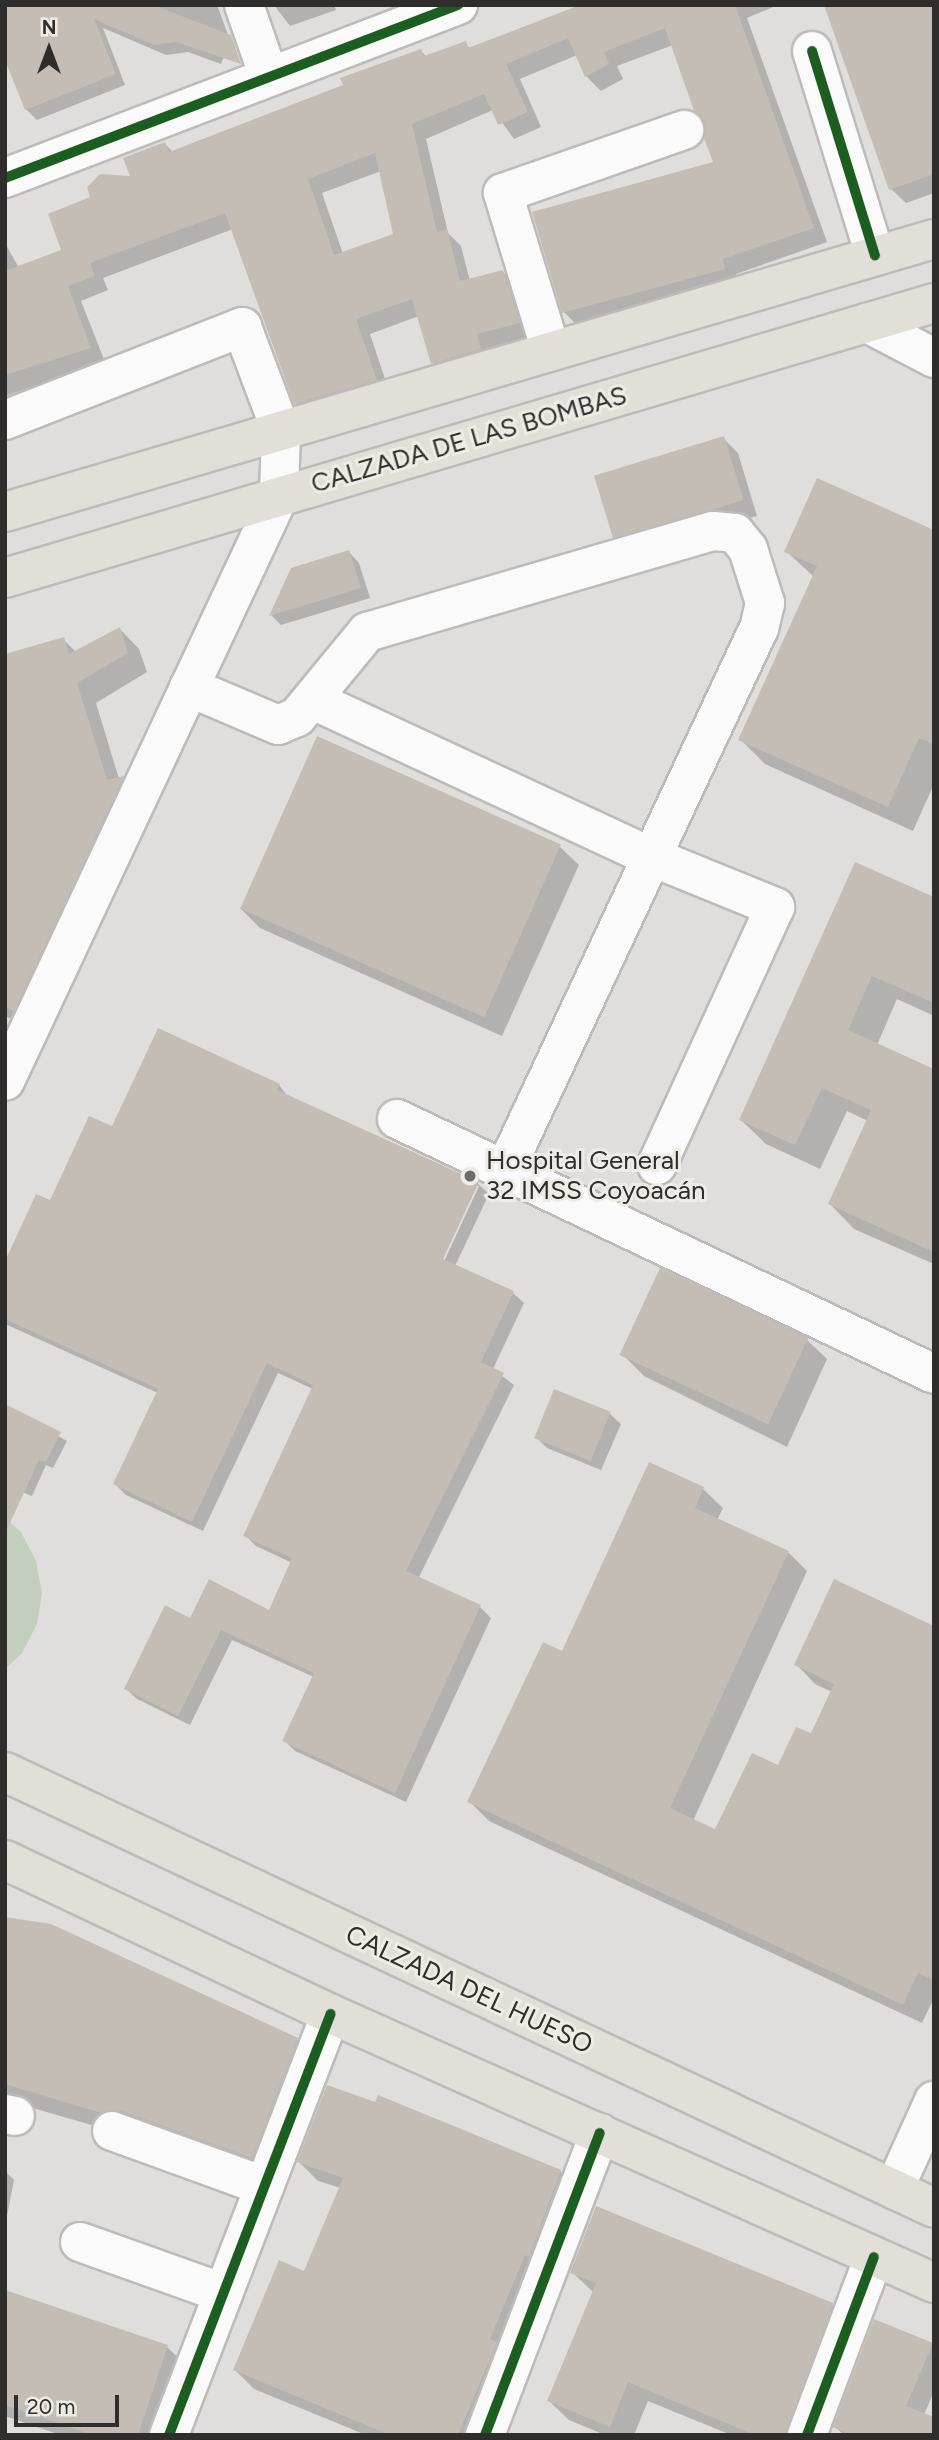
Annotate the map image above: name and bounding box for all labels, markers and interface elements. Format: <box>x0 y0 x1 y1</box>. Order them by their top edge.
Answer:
north arrow <box>14 14 84 84</box>
text: N <box>42 16 56 39</box>
street label: CALZADA DE LAS BOMBAS <box>308 380 630 500</box>
place label: Hospital General 32 IMSS Coyoacán <box>486 1145 705 1206</box>
marker: Hospital General 32 IMSS Coyoacán <box>460 1166 480 1186</box>
street label: CALZADA DEL HUESO <box>341 1919 597 2061</box>
scale bar <box>18 2380 122 2424</box>
text: 20 m <box>27 2394 75 2419</box>

